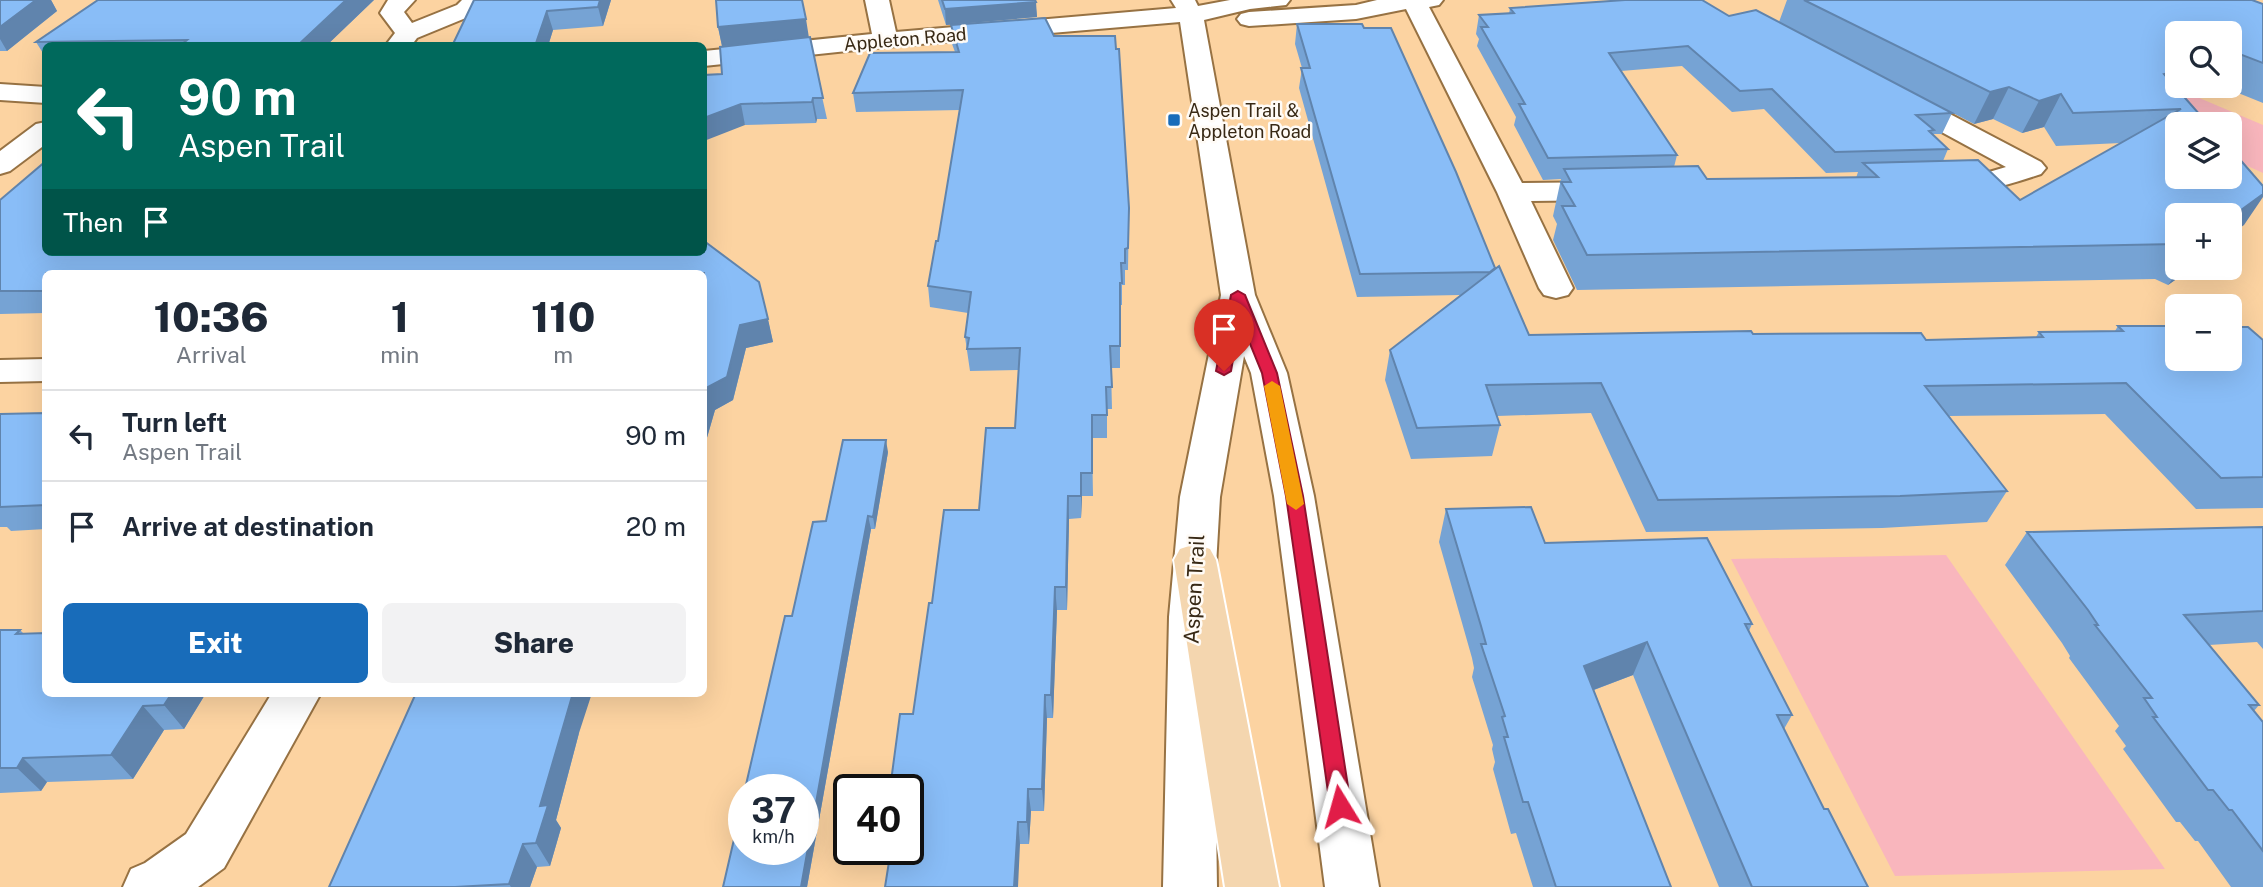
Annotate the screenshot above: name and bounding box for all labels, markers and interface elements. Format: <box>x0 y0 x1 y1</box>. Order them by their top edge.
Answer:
map controls <box>2165 21 2242 371</box>
button: search <box>2165 21 2242 98</box>
street label: Appleton Road <box>843 23 967 55</box>
text: 90 m <box>178 68 297 126</box>
icon: left <box>63 70 154 161</box>
place label: Aspen Trail & Appleton Road <box>1188 100 1311 142</box>
marker: Aspen Trail & Appleton Road <box>1166 112 1182 128</box>
button: layers <box>2165 112 2242 189</box>
text: Aspen Trail <box>178 127 345 164</box>
icon: arrive <box>137 203 175 241</box>
button: + <box>2165 203 2242 280</box>
text: Then <box>63 207 123 238</box>
text: 10:36 <box>154 292 269 341</box>
text: 1 <box>391 292 409 341</box>
text: 110 <box>531 292 595 341</box>
button: − <box>2165 294 2242 371</box>
pin <box>1194 299 1254 371</box>
icon: arrive <box>1205 310 1243 348</box>
text: Arrival <box>176 341 247 368</box>
text: min <box>380 341 419 368</box>
text: m <box>553 341 573 368</box>
text: Turn left <box>122 407 227 438</box>
icon: left <box>63 417 101 455</box>
text: 90 m <box>625 420 686 451</box>
text: Aspen Trail <box>122 438 242 465</box>
icon: arrive <box>63 508 101 546</box>
text: Arrive at destination <box>122 511 374 542</box>
text: 20 m <box>626 511 686 542</box>
street label: Aspen Trail <box>1179 534 1209 644</box>
button: Exit <box>63 603 368 683</box>
button: Share <box>382 603 686 683</box>
position arrow <box>1303 769 1377 843</box>
speed limit sign: 40 <box>833 774 924 865</box>
text: 37 <box>751 790 796 831</box>
text: km/h <box>752 826 795 847</box>

